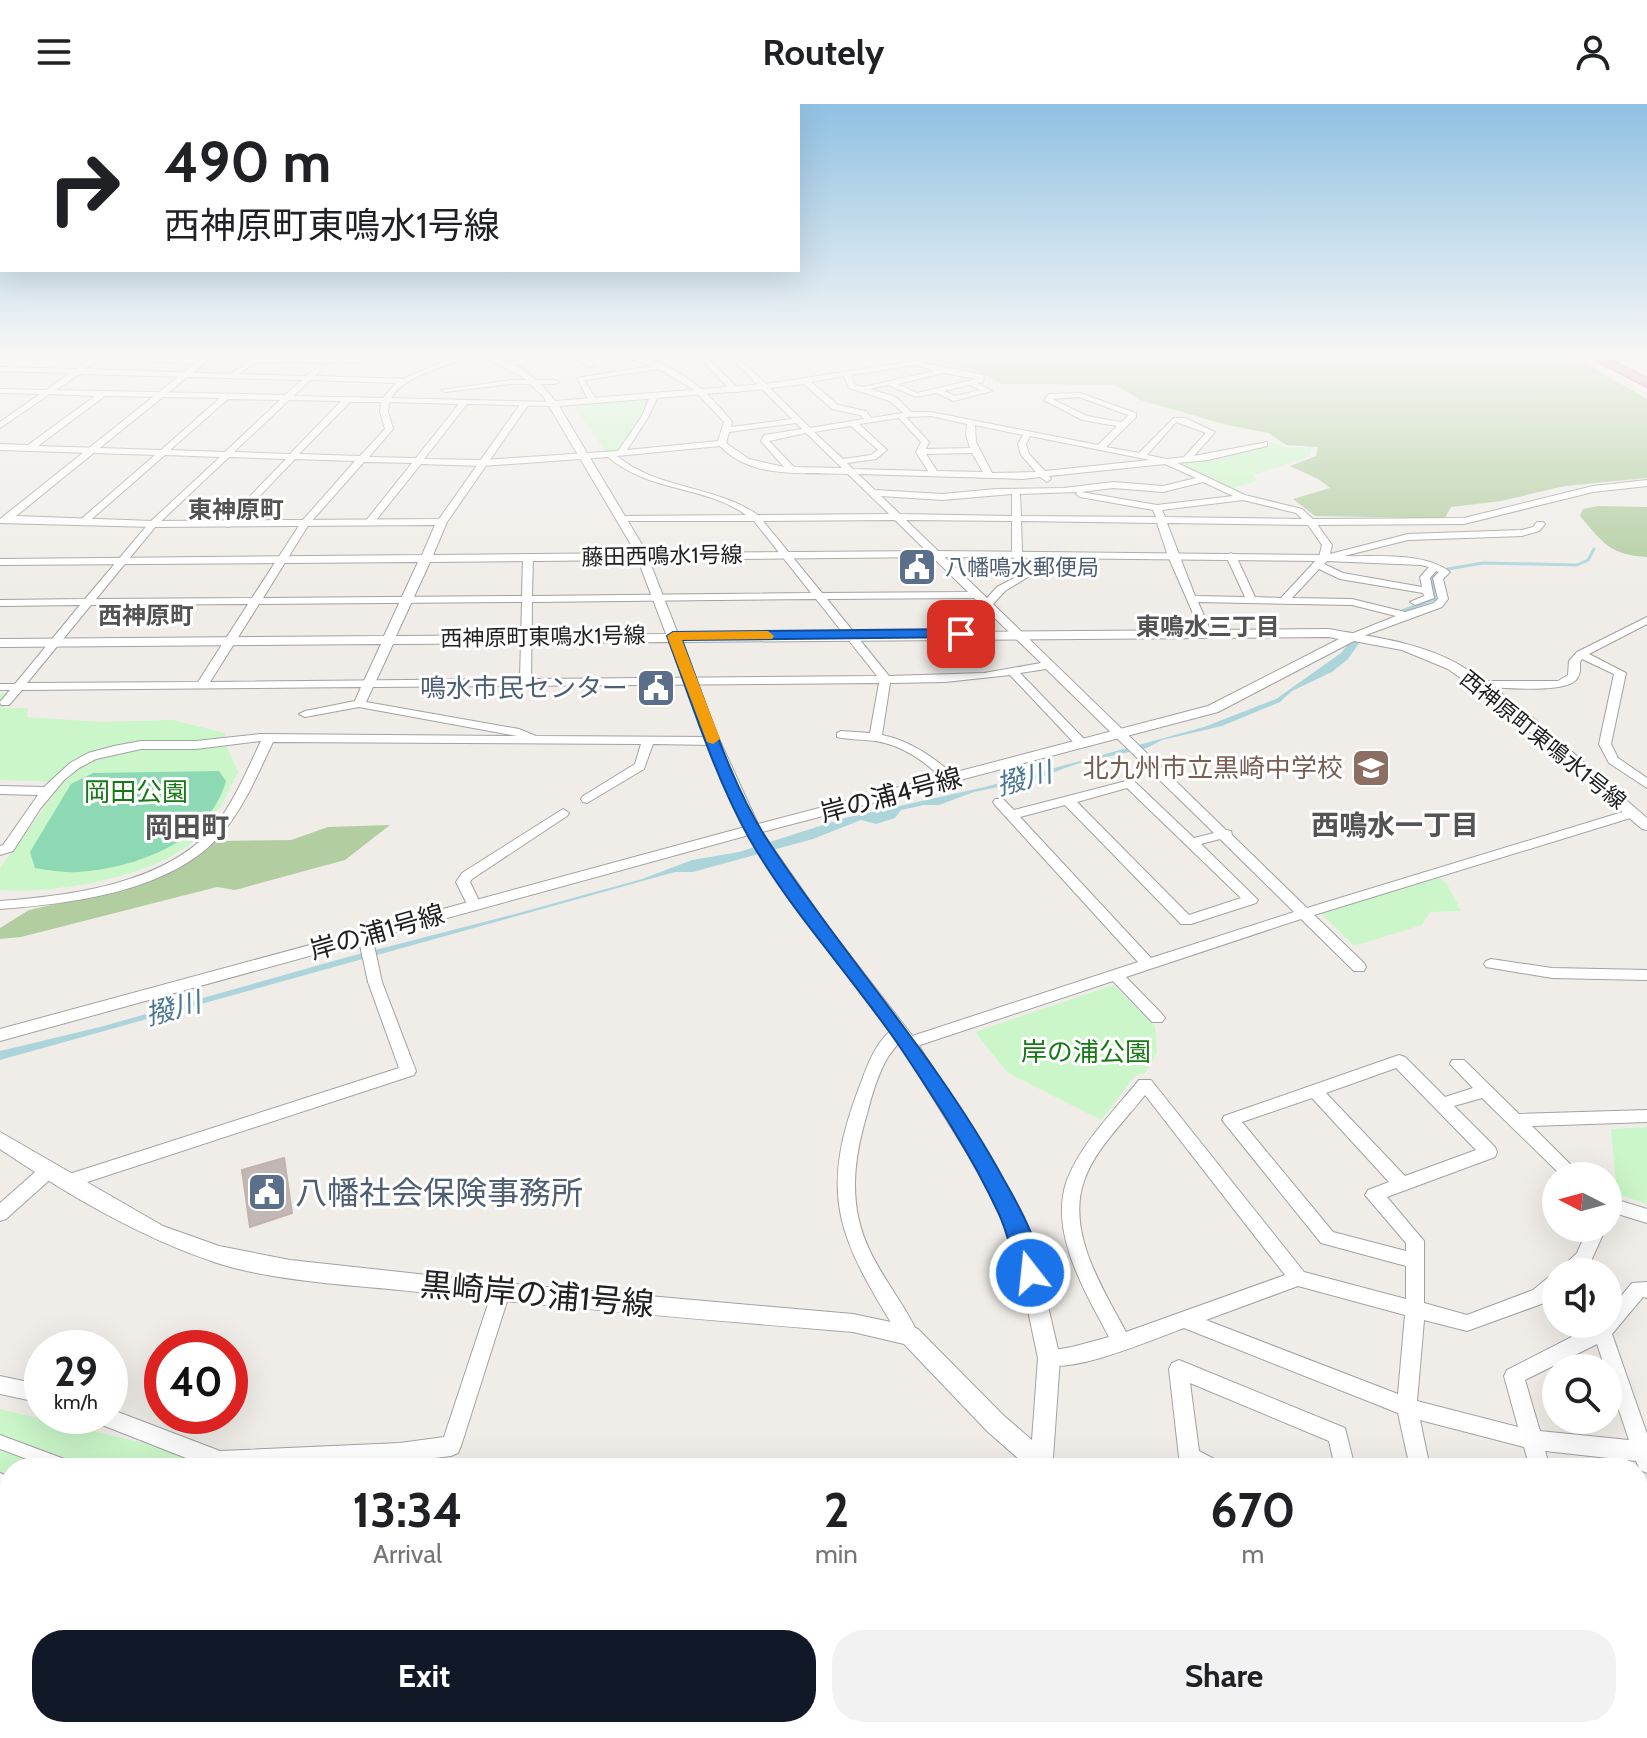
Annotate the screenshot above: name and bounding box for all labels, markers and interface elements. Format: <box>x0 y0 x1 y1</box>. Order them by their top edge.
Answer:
icon: menu <box>32 30 76 74</box>
text: Routely <box>763 30 884 74</box>
icon: person <box>1571 30 1615 74</box>
text: 490 m <box>164 128 331 196</box>
icon: right <box>32 136 136 240</box>
text: 西神原町東鳴水1号線 <box>164 203 500 247</box>
district label: 東神原町 <box>188 495 284 524</box>
street label: 藤田西鳴水1号線 <box>581 541 743 571</box>
public building icon: 八幡鳴水郵便局 <box>896 546 938 588</box>
place label: 八幡鳴水郵便局 <box>945 554 1099 581</box>
pin <box>927 600 995 668</box>
district label: 西神原町 <box>98 601 194 630</box>
icon: arrive <box>939 612 983 656</box>
district label: 東鳴水三丁目 <box>1136 612 1280 641</box>
street label: 西神原町東鳴水1号線 <box>440 622 646 652</box>
street label: 西神原町東鳴水1号線 <box>1455 665 1631 815</box>
public building icon: 鳴水市民センター <box>635 667 677 709</box>
place label: 鳴水市民センター <box>420 672 628 704</box>
school or university icon: 北九州市立黒崎中学校 <box>1350 747 1392 789</box>
place label: 北九州市立黒崎中学校 <box>1083 752 1343 784</box>
water label: 撥川 <box>993 754 1058 802</box>
street label: 岸の浦4号線 <box>817 761 965 829</box>
park label: 岡田公園 <box>84 776 188 808</box>
district label: 西鳴水一丁目 <box>1311 808 1479 842</box>
district label: 岡田町 <box>145 810 229 844</box>
street label: 岸の浦1号線 <box>306 898 448 966</box>
water label: 撥川 <box>142 984 207 1032</box>
park label: 岸の浦公園 <box>1021 1036 1151 1068</box>
north arrow <box>1542 1162 1622 1242</box>
map controls <box>1542 1162 1622 1434</box>
public building icon: 八幡社会保険事務所 <box>246 1171 288 1213</box>
place label: 八幡社会保険事務所 <box>295 1173 583 1212</box>
position arrow <box>988 1231 1072 1315</box>
button: sound <box>1542 1258 1622 1338</box>
street label: 黒崎岸の浦1号線 <box>419 1264 655 1324</box>
speed limit sign: 40 <box>144 1330 248 1434</box>
text: 29 <box>54 1347 98 1396</box>
button: search <box>1542 1354 1622 1434</box>
text: km/h <box>54 1390 98 1414</box>
text: 13:34 <box>353 1481 462 1539</box>
text: 2 <box>824 1481 849 1539</box>
text: 670 <box>1210 1481 1295 1539</box>
text: Arrival <box>373 1538 442 1570</box>
text: min <box>815 1538 858 1570</box>
text: m <box>1242 1538 1264 1570</box>
button: Exit <box>32 1630 816 1722</box>
button: Share <box>832 1630 1616 1722</box>

